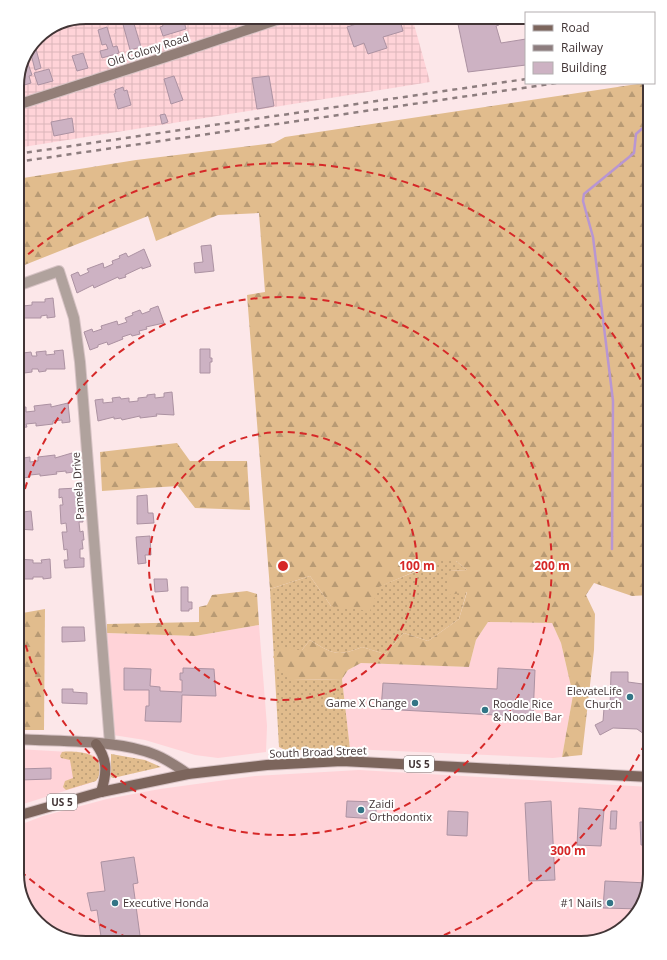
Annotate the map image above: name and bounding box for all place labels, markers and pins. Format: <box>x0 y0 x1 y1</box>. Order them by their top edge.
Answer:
centre of rings <box>276 559 290 573</box>
place label: ElevateLife Church <box>567 683 622 711</box>
marker: ElevateLife Church <box>625 692 635 702</box>
place label: Game X Change <box>326 695 407 710</box>
place label: Roodle Rice & Noodle Bar <box>493 696 562 724</box>
marker: Game X Change <box>410 698 420 708</box>
marker: Roodle Rice & Noodle Bar <box>480 705 490 715</box>
place label: Zaidi Orthodontix <box>369 796 432 824</box>
marker: Zaidi Orthodontix <box>356 805 366 815</box>
place label: Executive Honda <box>123 895 209 910</box>
place label: #1 Nails <box>561 895 602 910</box>
marker: Executive Honda <box>110 898 120 908</box>
marker: #1 Nails <box>605 898 615 908</box>

